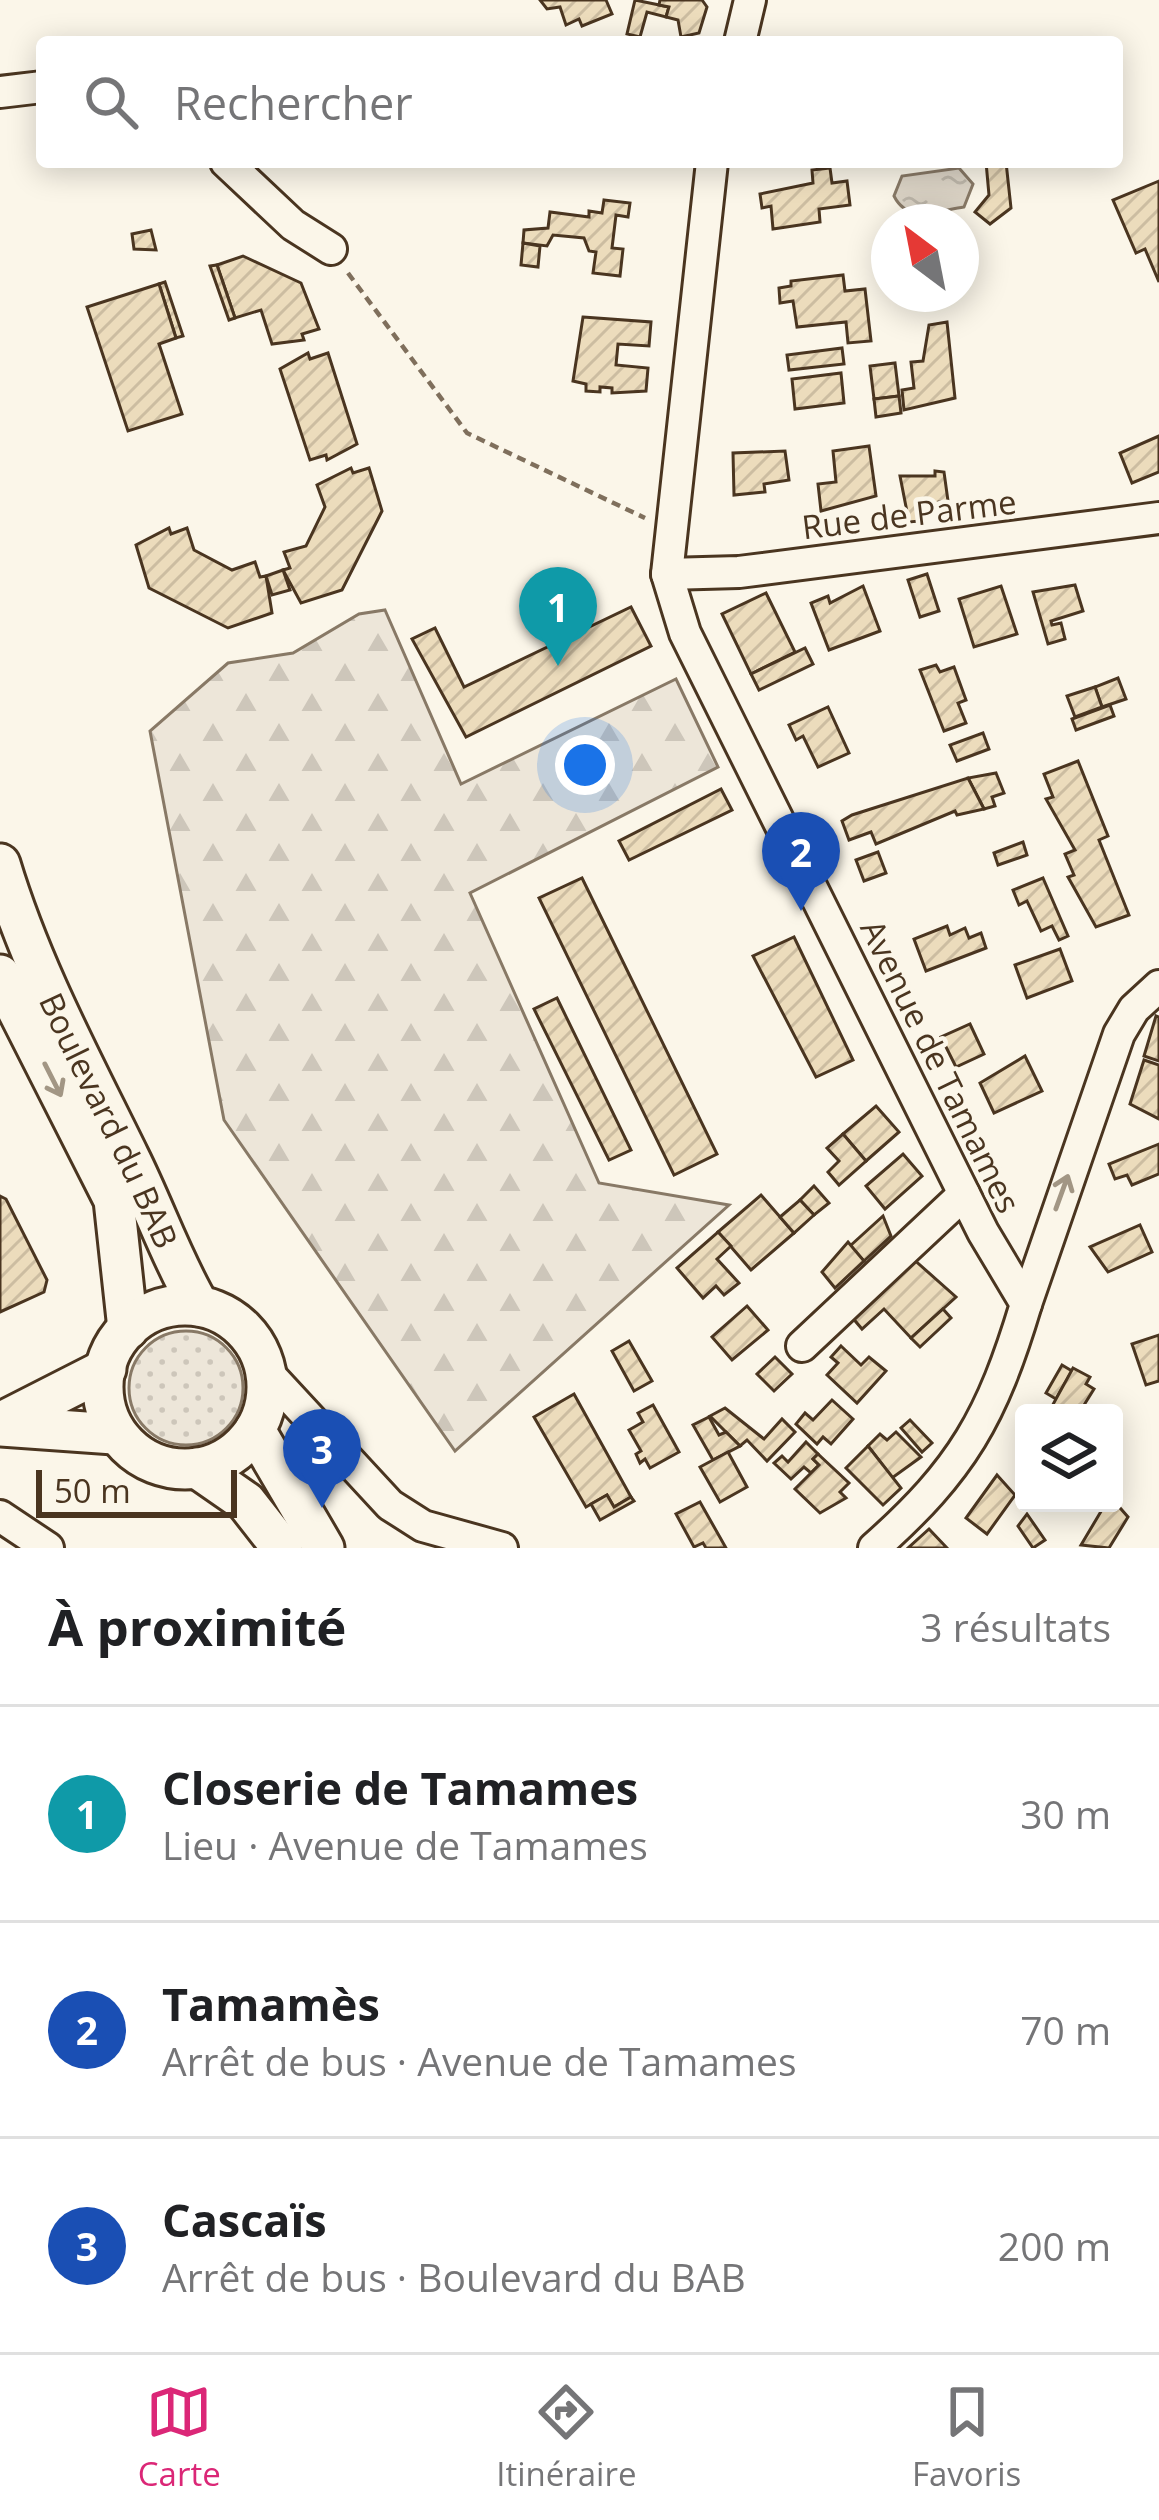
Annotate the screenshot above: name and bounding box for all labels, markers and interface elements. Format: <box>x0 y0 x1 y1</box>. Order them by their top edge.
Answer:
search box <box>36 36 1123 168</box>
icon: search <box>78 69 144 135</box>
text: Rechercher <box>174 72 413 133</box>
north arrow <box>871 204 979 312</box>
street label: Rue de Parme <box>799 479 1019 549</box>
pin: 1 <box>519 567 597 666</box>
your location <box>555 735 615 795</box>
pin: 2 <box>762 812 840 911</box>
street label: Avenue de Tamames <box>850 912 1032 1220</box>
street label: Boulevard du BAB <box>30 985 189 1255</box>
one-way arrow <box>42 1062 65 1097</box>
one-way arrow <box>1053 1175 1074 1212</box>
map controls <box>1015 1404 1123 1512</box>
button: layers <box>1015 1404 1123 1512</box>
pin: 3 <box>283 1409 361 1508</box>
scale bar <box>36 1464 237 1517</box>
text: 50 m <box>54 1468 131 1513</box>
text: À proximité <box>48 1591 346 1661</box>
text: 3 résultats <box>920 1600 1111 1653</box>
text: Closerie de Tamames <box>162 1757 638 1818</box>
text: 1 <box>76 1787 98 1840</box>
text: 30 m <box>1020 1787 1111 1840</box>
text: Lieu · Avenue de Tamames <box>162 1818 648 1871</box>
text: Tamamès <box>162 1973 380 2034</box>
text: 2 <box>76 2003 98 2056</box>
text: 70 m <box>1020 2003 1111 2056</box>
text: Arrêt de bus · Avenue de Tamames <box>162 2034 797 2087</box>
text: Cascaïs <box>162 2189 327 2250</box>
text: 3 <box>76 2219 98 2272</box>
text: 200 m <box>998 2219 1111 2272</box>
text: Arrêt de bus · Boulevard du BAB <box>162 2250 746 2303</box>
tab: Carte <box>138 2379 221 2496</box>
tab: Itinéraire <box>496 2379 636 2496</box>
tab: Favoris <box>912 2379 1021 2496</box>

